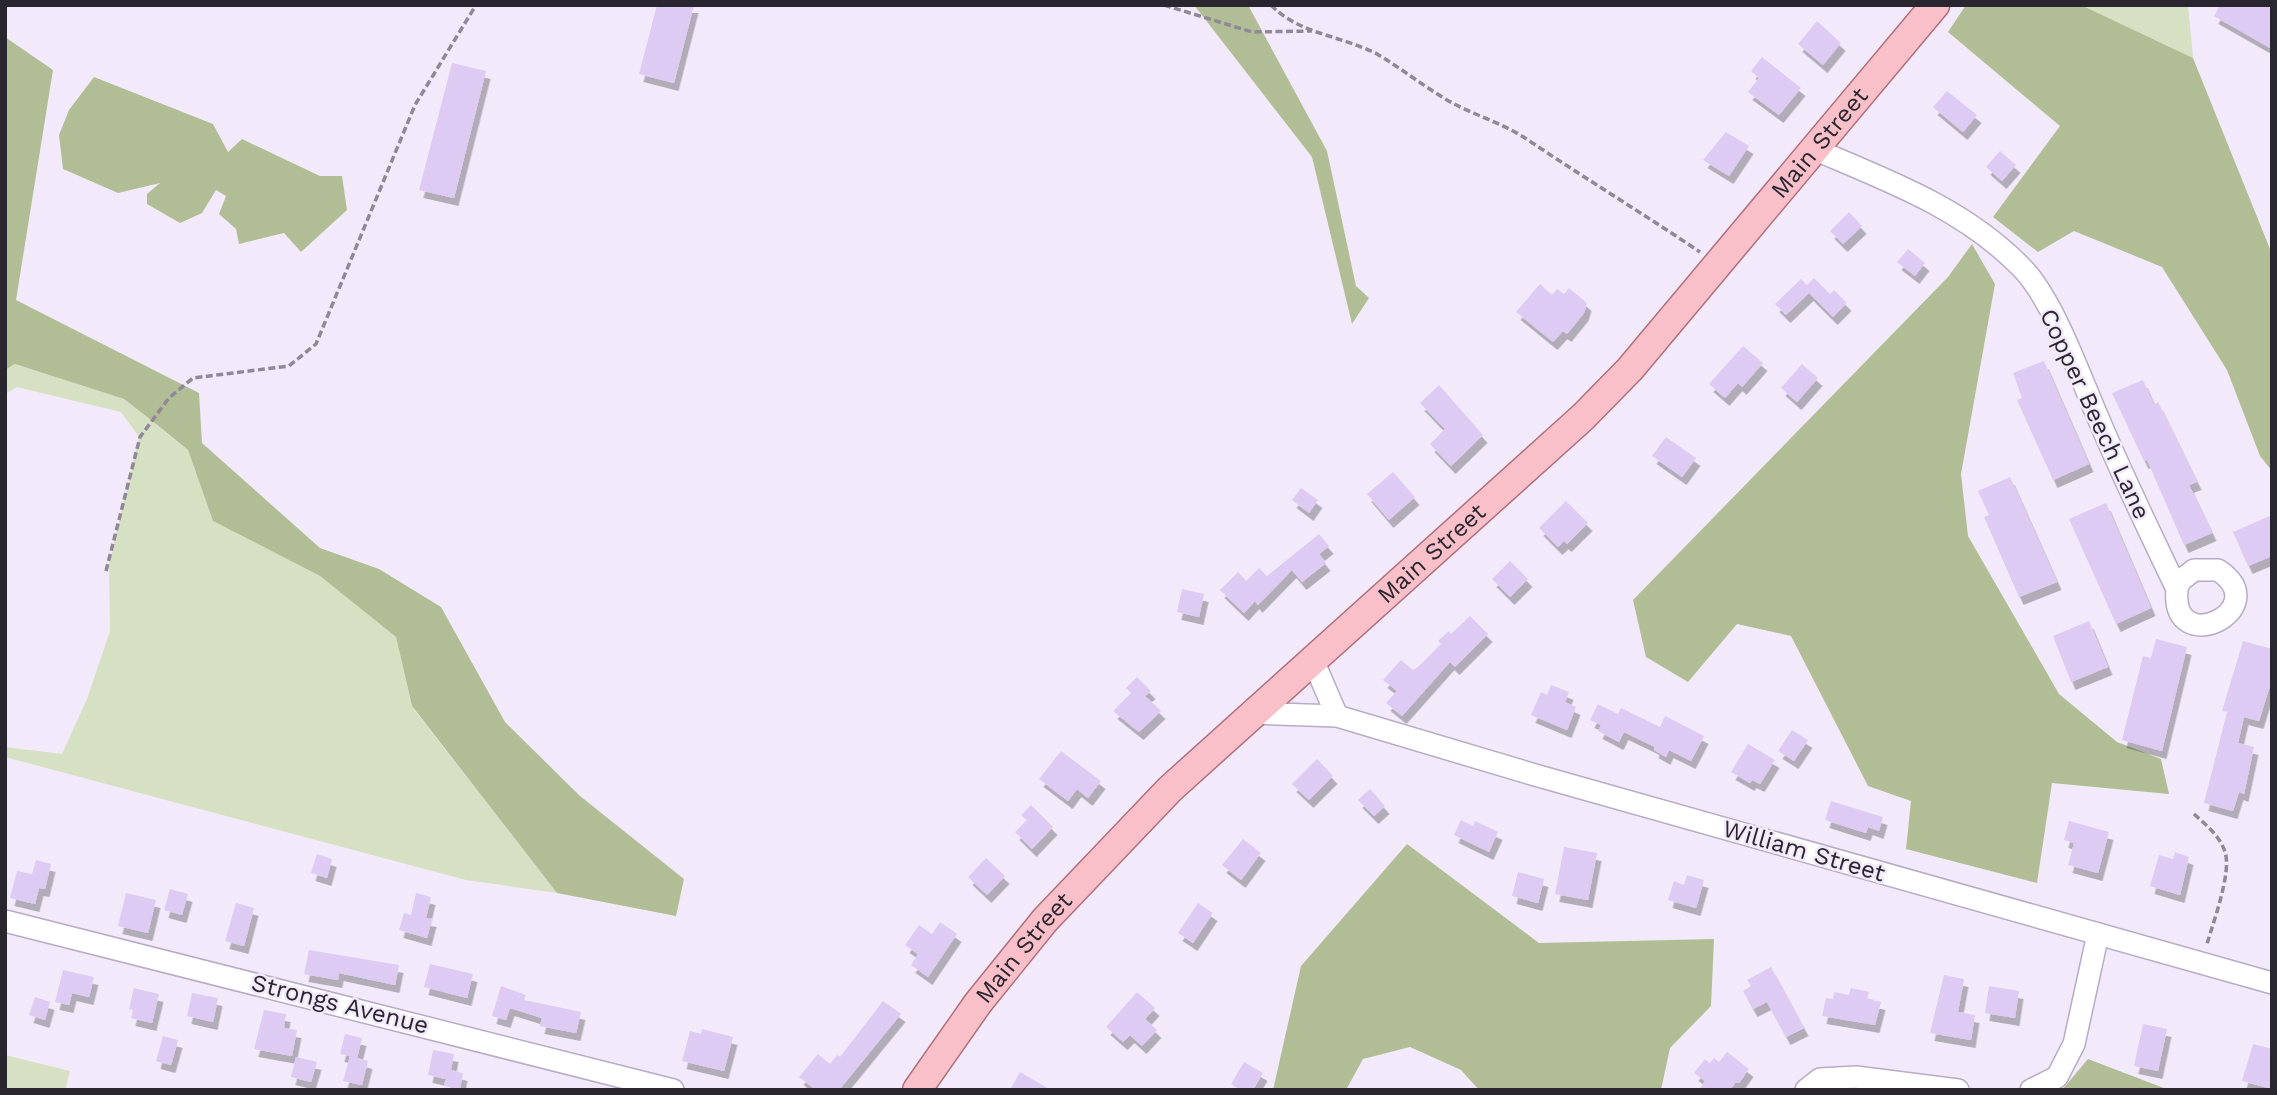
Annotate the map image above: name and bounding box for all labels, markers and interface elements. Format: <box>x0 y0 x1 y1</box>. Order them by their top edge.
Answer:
street label: Main Street <box>1765 82 1874 204</box>
street label: Copper Beech Lane <box>2034 304 2156 524</box>
street label: Main Street <box>1372 498 1491 609</box>
street label: William Street <box>1720 814 1888 888</box>
street label: Main Street <box>970 887 1078 1009</box>
street label: Strongs Avenue <box>248 968 432 1040</box>

